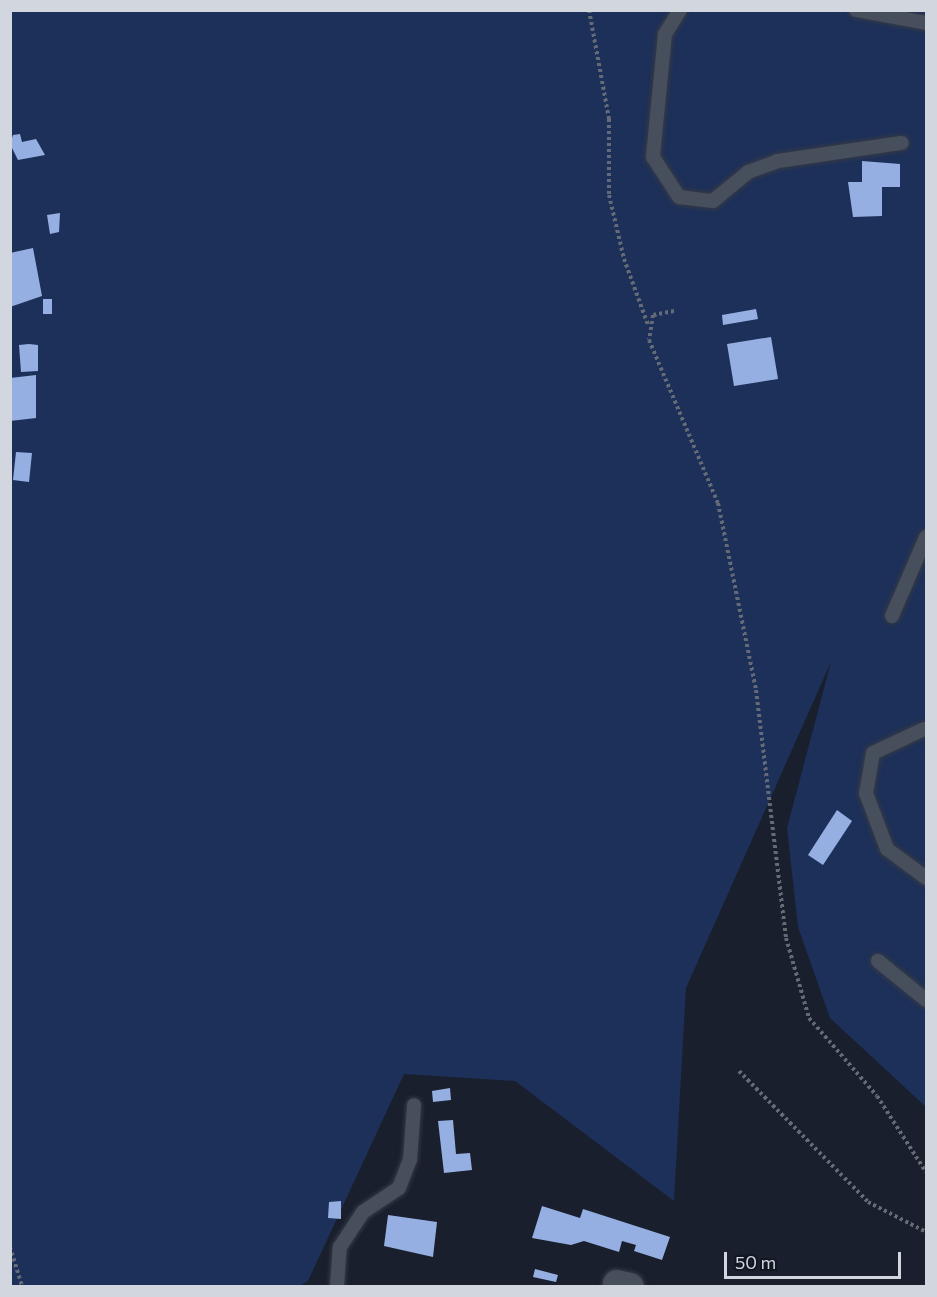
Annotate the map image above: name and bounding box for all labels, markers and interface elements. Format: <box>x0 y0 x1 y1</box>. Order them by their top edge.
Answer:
scale bar <box>727 1240 904 1278</box>
text: 50 m <box>735 1251 776 1273</box>

